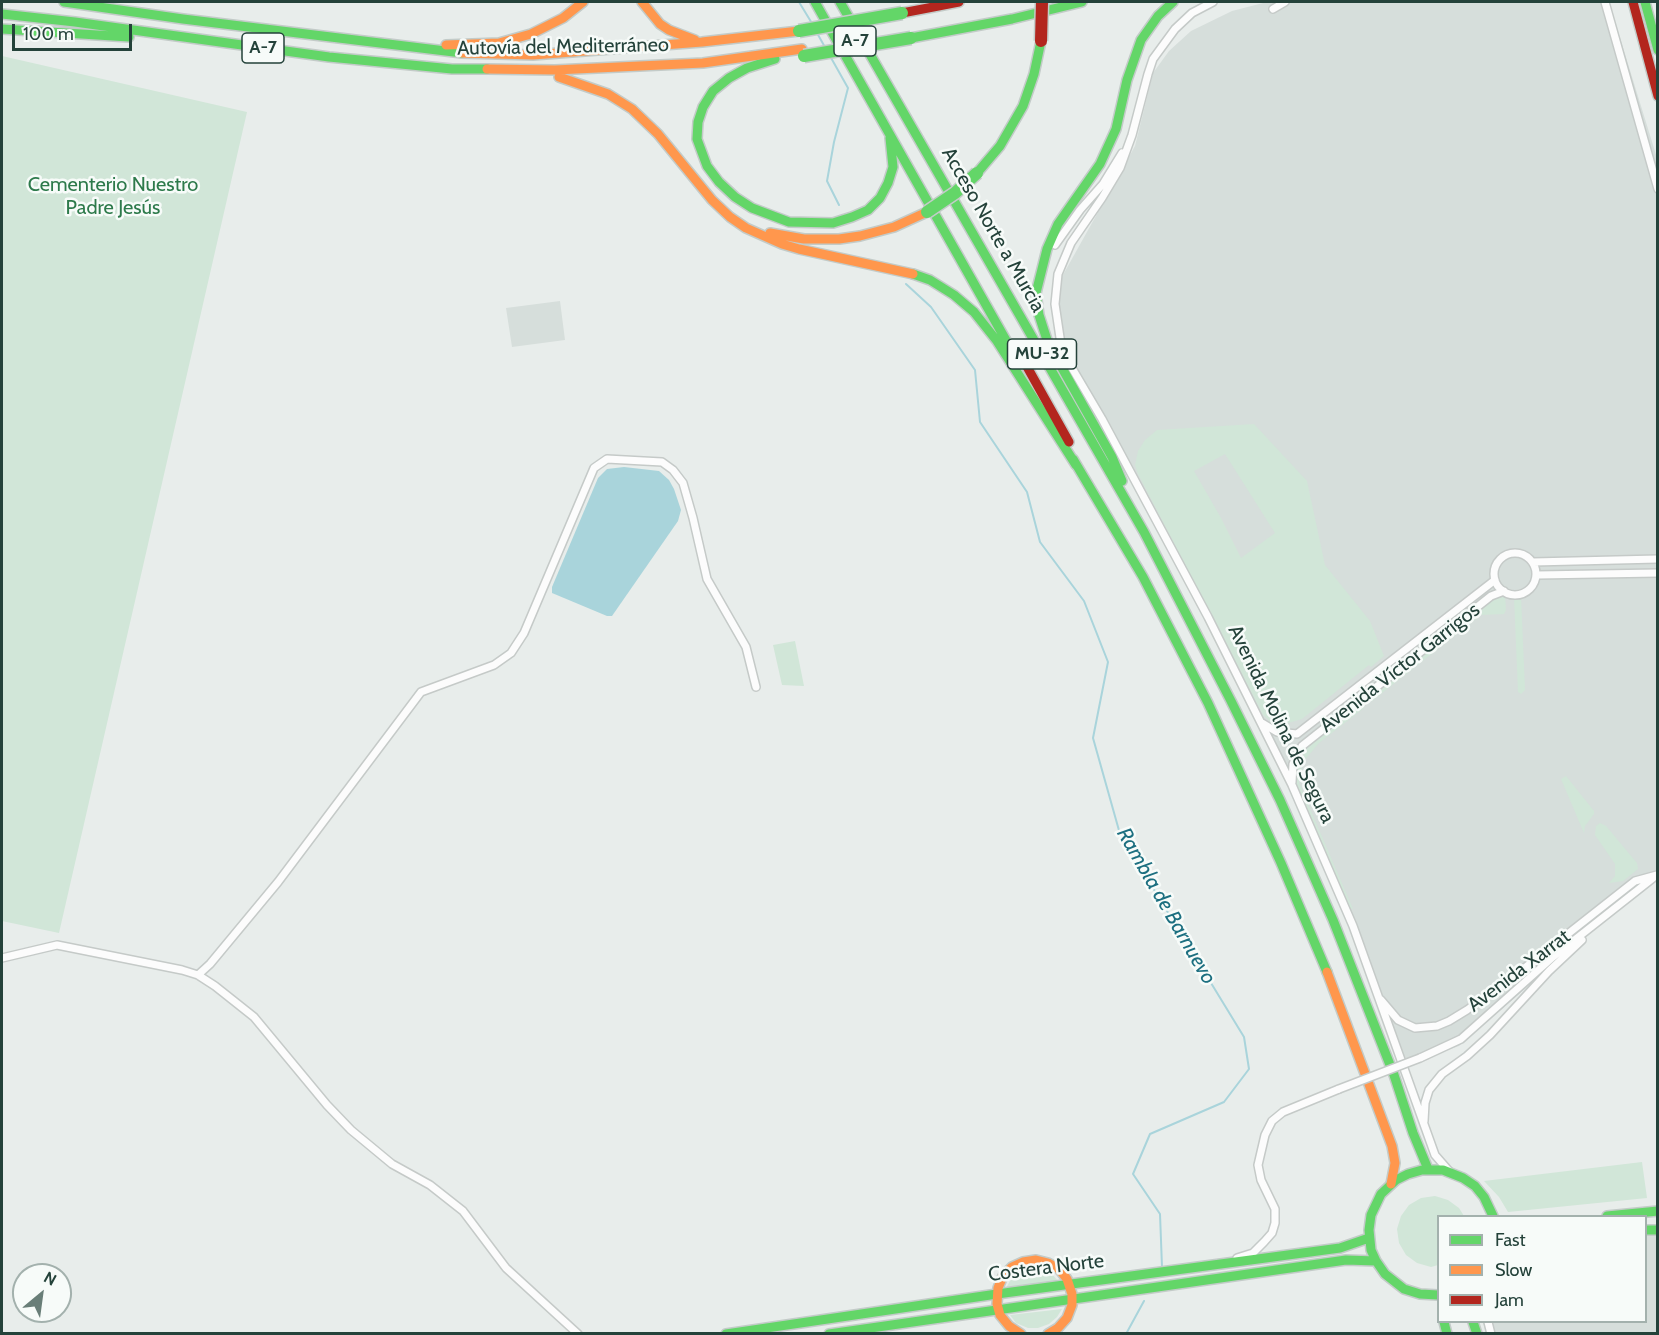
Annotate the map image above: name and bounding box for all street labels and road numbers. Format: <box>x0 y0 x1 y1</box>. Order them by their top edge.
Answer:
road number: A-7 <box>834 26 876 56</box>
road number: A-7 <box>242 33 284 63</box>
street label: Autovía del Mediterráneo <box>457 33 669 61</box>
street label: Acceso Norte a Murcia <box>936 143 1050 317</box>
road number: MU-32 <box>1008 339 1076 369</box>
street label: Avenida Víctor Garrigos <box>1315 598 1485 738</box>
street label: Avenida Molina de Segura <box>1223 621 1339 827</box>
street label: Avenida Xarrat <box>1463 925 1575 1017</box>
street label: Costera Norte <box>987 1249 1105 1287</box>

